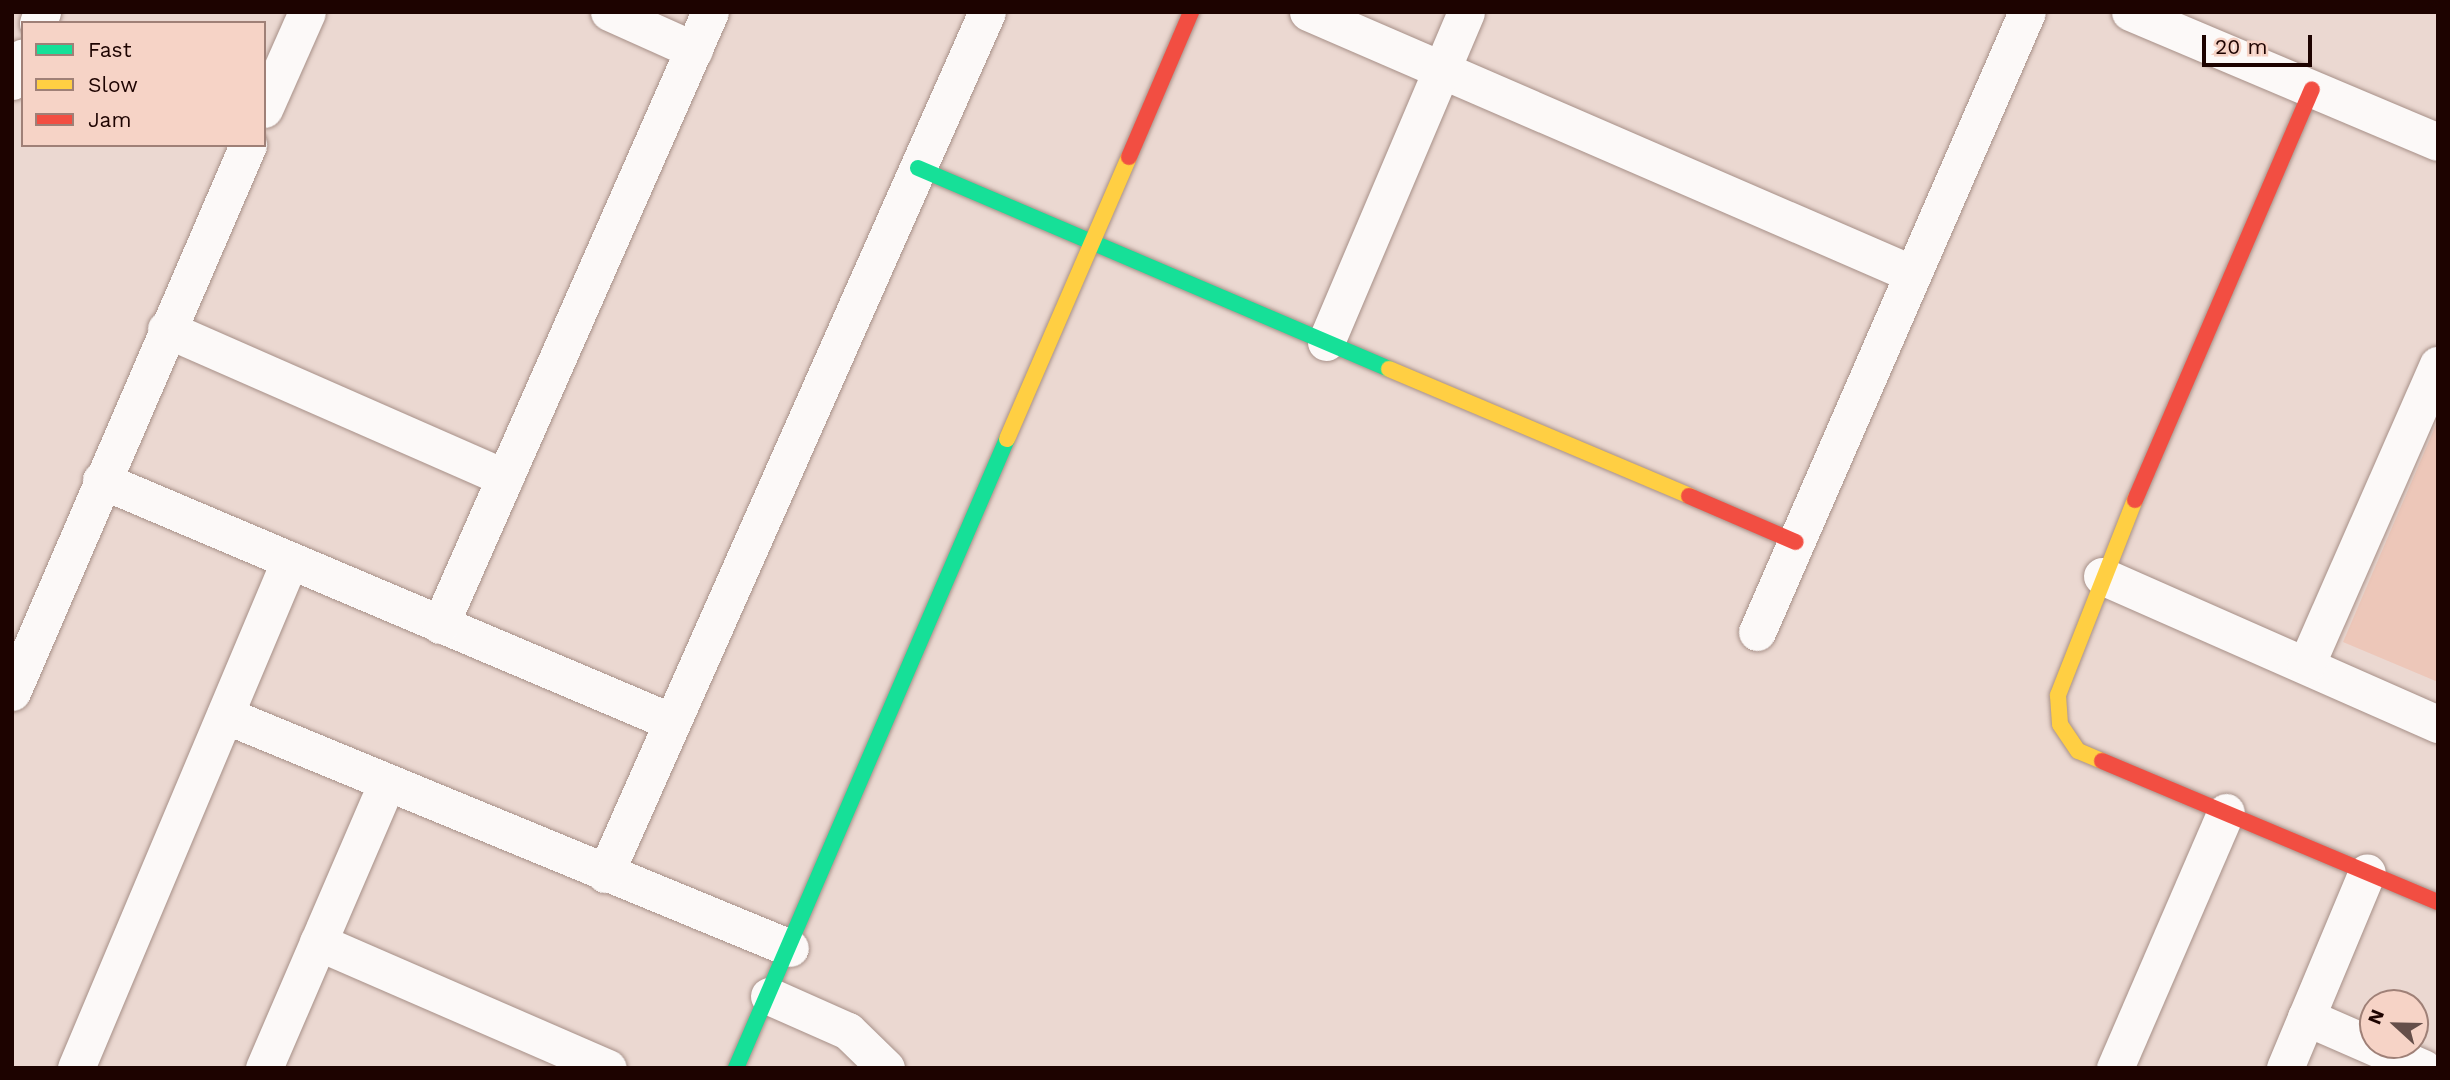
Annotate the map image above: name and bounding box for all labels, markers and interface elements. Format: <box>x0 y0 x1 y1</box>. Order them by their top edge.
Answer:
legend <box>21 21 266 147</box>
scale bar <box>2205 21 2315 65</box>
text: 20 m <box>2215 34 2267 59</box>
text: Fast <box>88 37 132 62</box>
text: Slow <box>88 72 138 97</box>
text: Jam <box>88 107 131 132</box>
north arrow <box>2359 989 2429 1059</box>
text: N <box>2363 1006 2389 1028</box>

